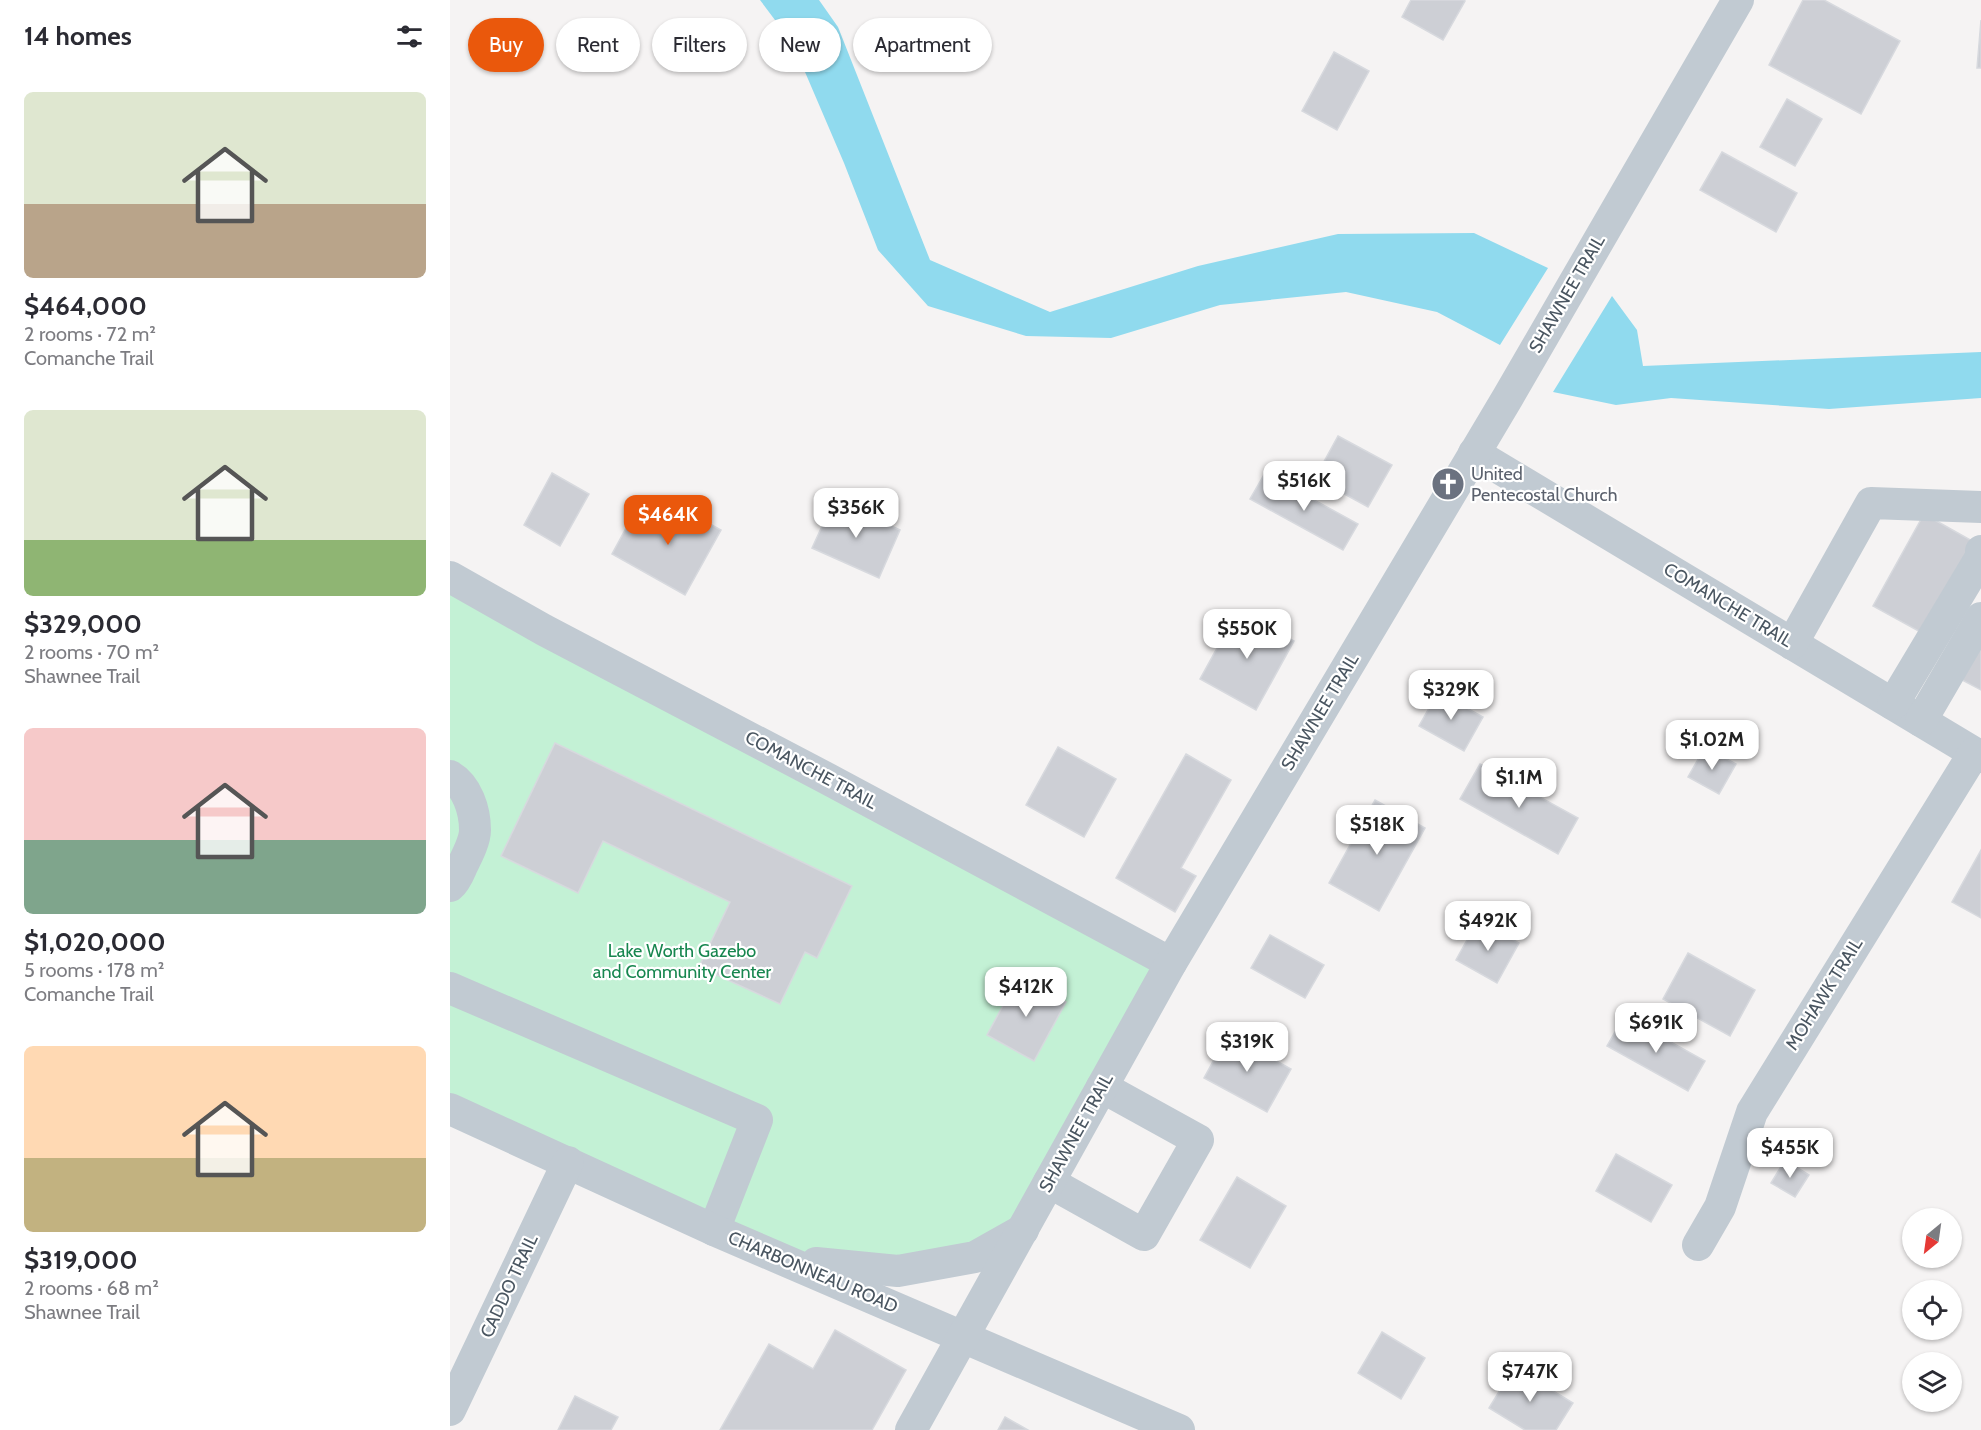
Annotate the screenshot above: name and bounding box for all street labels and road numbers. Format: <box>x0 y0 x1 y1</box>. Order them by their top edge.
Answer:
street label: SHAWNEE TRAIL <box>1524 231 1610 357</box>
street label: COMANCHE TRAIL <box>1660 558 1796 652</box>
street label: SHAWNEE TRAIL <box>1276 650 1364 774</box>
street label: COMANCHE TRAIL <box>741 726 881 814</box>
street label: MOHAWK TRAIL <box>1781 934 1867 1054</box>
street label: SHAWNEE TRAIL <box>1034 1070 1118 1196</box>
street label: CHARBONNEAU ROAD <box>725 1226 901 1318</box>
street label: CADDO TRAIL <box>475 1231 543 1341</box>

